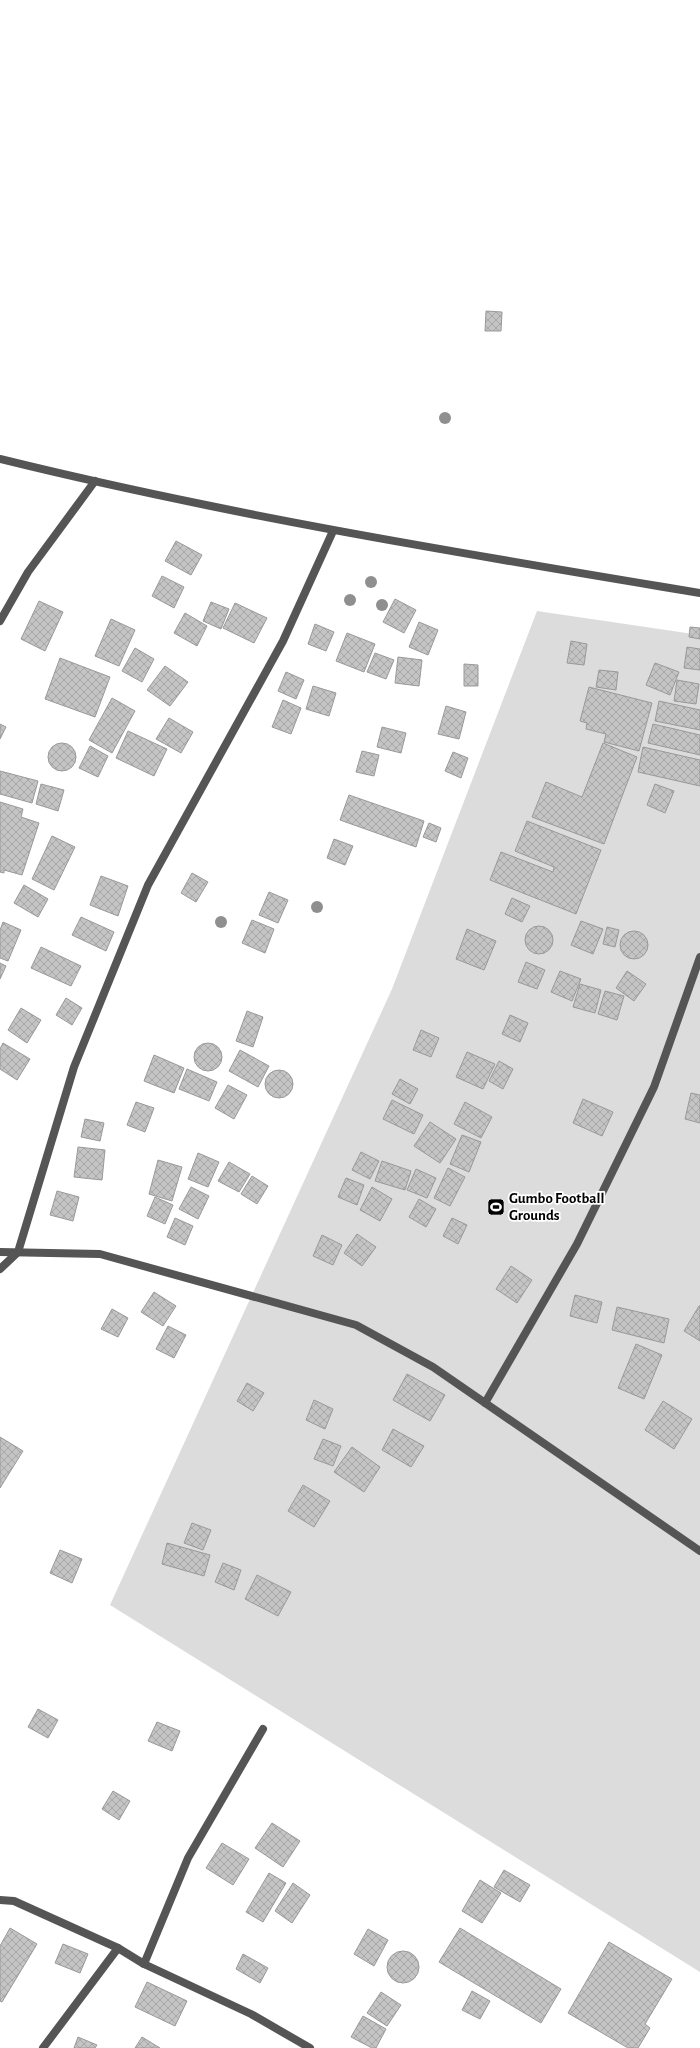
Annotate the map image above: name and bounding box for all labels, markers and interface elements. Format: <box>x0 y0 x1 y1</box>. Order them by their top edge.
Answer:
place label: Gumbo Football Grounds <box>509 1191 604 1223</box>
sports icon: Gumbo Football Grounds <box>486 1197 506 1217</box>

